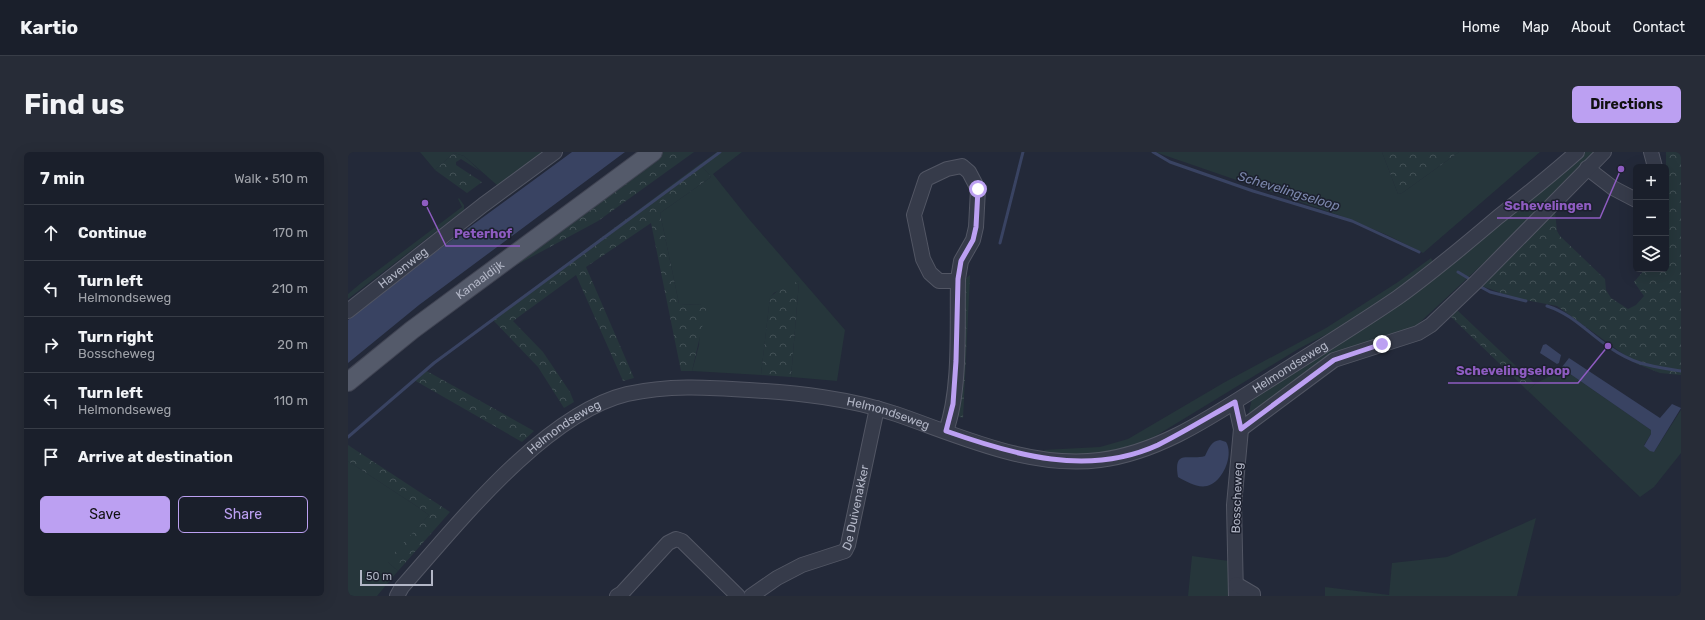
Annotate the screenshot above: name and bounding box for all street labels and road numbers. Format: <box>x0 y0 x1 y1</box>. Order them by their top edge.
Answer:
street label: Havenweg <box>376 244 431 291</box>
street label: Kanaaldijk <box>453 257 508 302</box>
street label: Helmondseweg <box>1250 338 1330 396</box>
street label: Helmondseweg <box>845 394 932 432</box>
street label: Helmondseweg <box>524 397 603 457</box>
street label: Bosscheweg <box>1229 462 1245 534</box>
street label: De Duivenakker <box>839 463 872 553</box>

